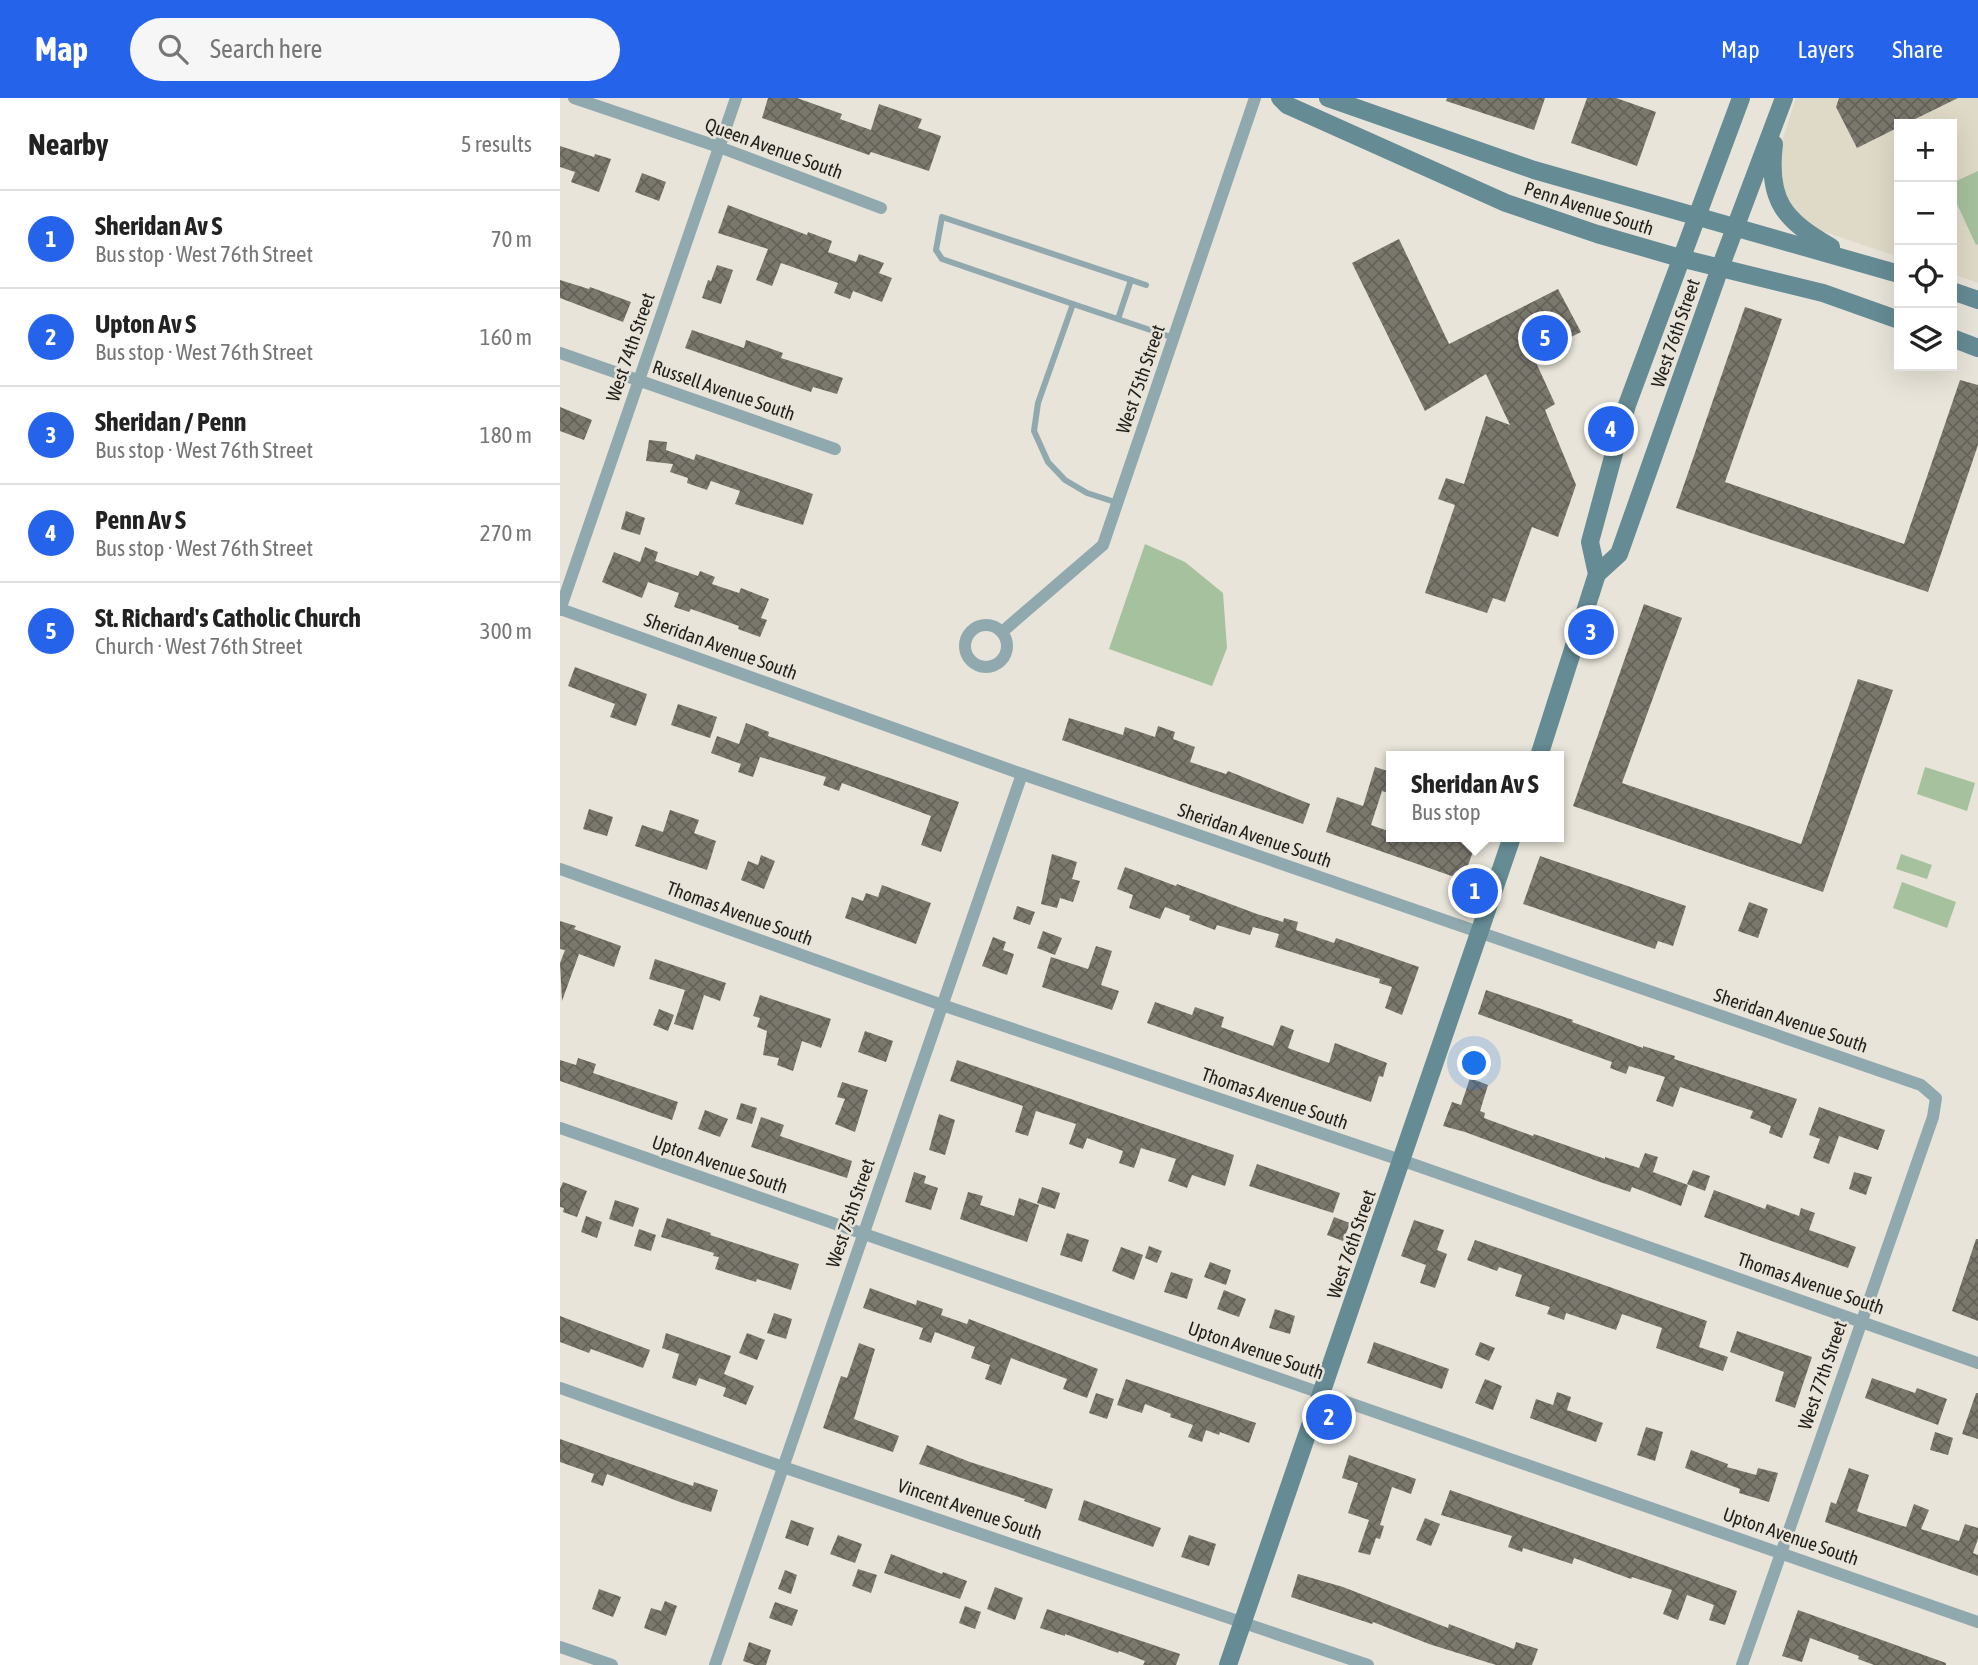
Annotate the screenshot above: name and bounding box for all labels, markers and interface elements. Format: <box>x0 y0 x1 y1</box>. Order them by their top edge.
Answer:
search box <box>130 18 620 81</box>
text: Map <box>35 30 88 68</box>
icon: search <box>154 30 192 68</box>
text: Search here <box>210 34 322 64</box>
text: Map <box>1721 36 1760 63</box>
text: Layers <box>1798 36 1854 63</box>
text: Share <box>1892 36 1943 63</box>
street label: Queen Avenue South <box>702 113 846 183</box>
map controls <box>1894 119 1957 371</box>
button: + <box>1894 119 1957 182</box>
text: Nearby <box>28 127 108 161</box>
text: 5 results <box>461 131 532 157</box>
street label: Penn Avenue South <box>1522 177 1656 239</box>
button: − <box>1894 182 1957 245</box>
text: Sheridan Av S <box>95 211 223 241</box>
text: 1 <box>46 226 56 252</box>
text: 70 m <box>491 226 532 252</box>
text: Bus stop · West 76th Street <box>95 241 313 267</box>
button: locate <box>1894 245 1957 308</box>
street label: West 76th Street <box>1646 276 1704 390</box>
street label: West 74th Street <box>601 290 659 404</box>
button: layers <box>1894 308 1957 371</box>
text: Upton Av S <box>95 309 196 339</box>
pin: 5 <box>1522 312 1568 364</box>
street label: West 75th Street <box>1111 322 1169 436</box>
text: 2 <box>46 324 56 350</box>
text: 160 m <box>480 324 532 350</box>
text: Bus stop · West 76th Street <box>95 339 313 365</box>
street label: Russell Avenue South <box>650 355 798 425</box>
pin: 4 <box>1588 403 1634 455</box>
text: Sheridan / Penn <box>95 407 246 437</box>
text: 3 <box>46 422 56 448</box>
text: 180 m <box>480 422 532 448</box>
text: Bus stop · West 76th Street <box>95 437 313 463</box>
text: Penn Av S <box>95 505 186 535</box>
text: 4 <box>46 520 56 546</box>
text: 270 m <box>480 520 532 546</box>
text: Bus stop · West 76th Street <box>95 535 313 561</box>
text: St. Richard's Catholic Church <box>95 603 361 633</box>
pin: 3 <box>1568 606 1614 658</box>
street label: Sheridan Avenue South <box>641 608 801 684</box>
text: 5 <box>46 618 56 644</box>
text: 300 m <box>480 618 532 644</box>
text: Church · West 76th Street <box>95 633 303 659</box>
popup <box>1386 751 1564 842</box>
text: Sheridan Av S <box>1411 769 1539 799</box>
street label: Sheridan Avenue South <box>1175 798 1335 872</box>
text: Bus stop <box>1411 799 1481 825</box>
pin: 1 <box>1452 865 1498 917</box>
street label: Thomas Avenue South <box>664 876 816 950</box>
street label: Sheridan Avenue South <box>1711 983 1871 1057</box>
your location <box>1457 1046 1491 1080</box>
street label: Thomas Avenue South <box>1199 1063 1351 1133</box>
street label: Upton Avenue South <box>649 1130 791 1198</box>
street label: West 75th Street <box>821 1156 879 1270</box>
street label: West 76th Street <box>1322 1187 1380 1301</box>
street label: Thomas Avenue South <box>1735 1248 1887 1318</box>
street label: Upton Avenue South <box>1185 1316 1327 1384</box>
street label: West 77th Street <box>1793 1318 1851 1432</box>
pin: 2 <box>1306 1391 1352 1443</box>
street label: Vincent Avenue South <box>895 1474 1045 1544</box>
street label: Upton Avenue South <box>1720 1502 1862 1570</box>

